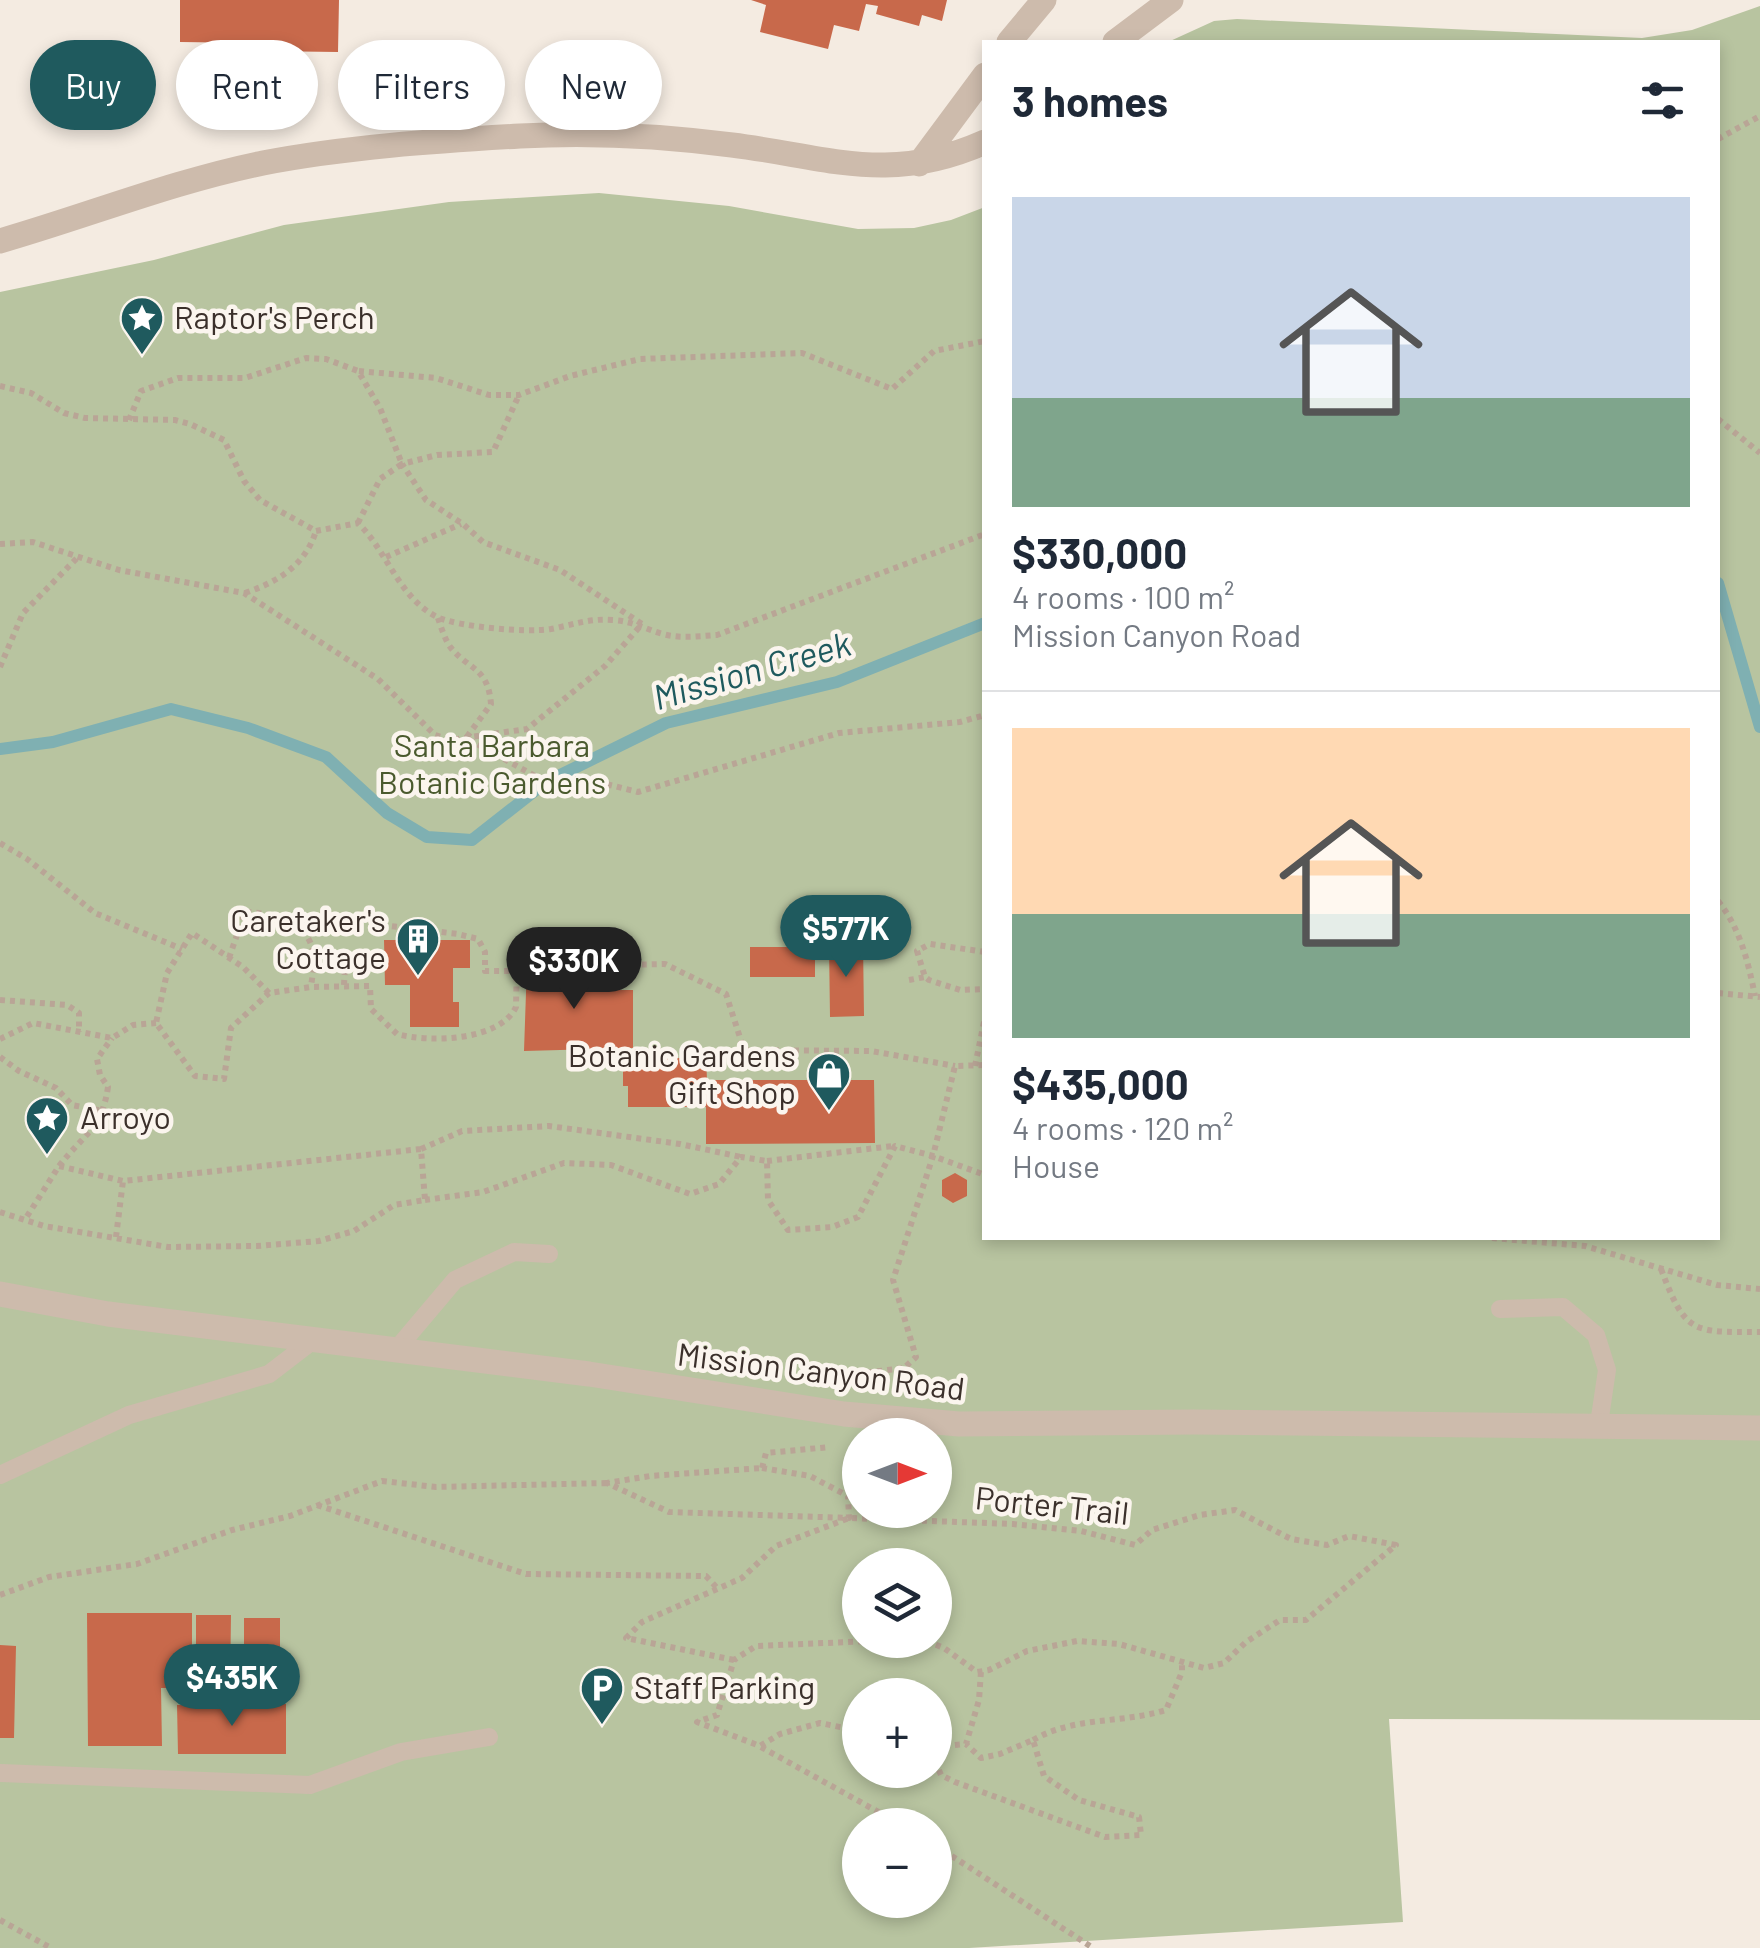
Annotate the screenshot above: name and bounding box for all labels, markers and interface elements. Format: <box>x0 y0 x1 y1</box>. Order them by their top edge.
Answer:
chip: Buy <box>30 40 156 130</box>
chip: Rent <box>176 40 318 130</box>
chip: Filters <box>338 40 505 130</box>
chip: New <box>525 40 662 130</box>
icon: filters <box>1635 73 1690 128</box>
text: 3 homes <box>1012 75 1168 125</box>
icon: home <box>1261 262 1441 442</box>
place icon: Raptor's Perch <box>119 295 165 356</box>
place label: Raptor's Perch <box>174 297 375 335</box>
text: $330,000 <box>1012 527 1187 577</box>
text: 4 rooms · 100 m² <box>1012 577 1234 615</box>
text: Mission Canyon Road <box>1012 615 1301 653</box>
water label: Mission Creek <box>648 621 855 717</box>
park label: Santa Barbara Botanic Gardens <box>378 725 606 800</box>
icon: home <box>1261 793 1441 973</box>
pin: $577K <box>776 895 916 980</box>
place label: Caretaker's Cottage <box>230 900 386 975</box>
text: $577K <box>802 908 890 946</box>
building icon: Caretaker's Cottage <box>395 916 441 977</box>
pin: $330K <box>504 927 644 1012</box>
text: $330K <box>528 940 620 978</box>
place label: Botanic Gardens Gift Shop <box>568 1035 796 1110</box>
shop icon: Botanic Gardens Gift Shop <box>806 1051 852 1112</box>
text: $435,000 <box>1012 1058 1189 1108</box>
place icon: Arroyo <box>24 1095 70 1156</box>
place label: Arroyo <box>80 1097 171 1135</box>
text: 4 rooms · 120 m² <box>1012 1108 1234 1146</box>
text: House <box>1012 1146 1100 1184</box>
street label: Mission Canyon Road <box>675 1334 967 1406</box>
north arrow <box>842 1418 952 1528</box>
map controls <box>842 1418 952 1918</box>
street label: Porter Trail <box>974 1477 1131 1531</box>
button: layers <box>842 1548 952 1658</box>
pin: $435K <box>162 1644 302 1729</box>
text: $435K <box>186 1657 278 1695</box>
parking icon: Staff Parking <box>579 1665 625 1726</box>
place label: Staff Parking <box>634 1667 815 1705</box>
button: + <box>842 1678 952 1788</box>
button: − <box>842 1808 952 1918</box>

